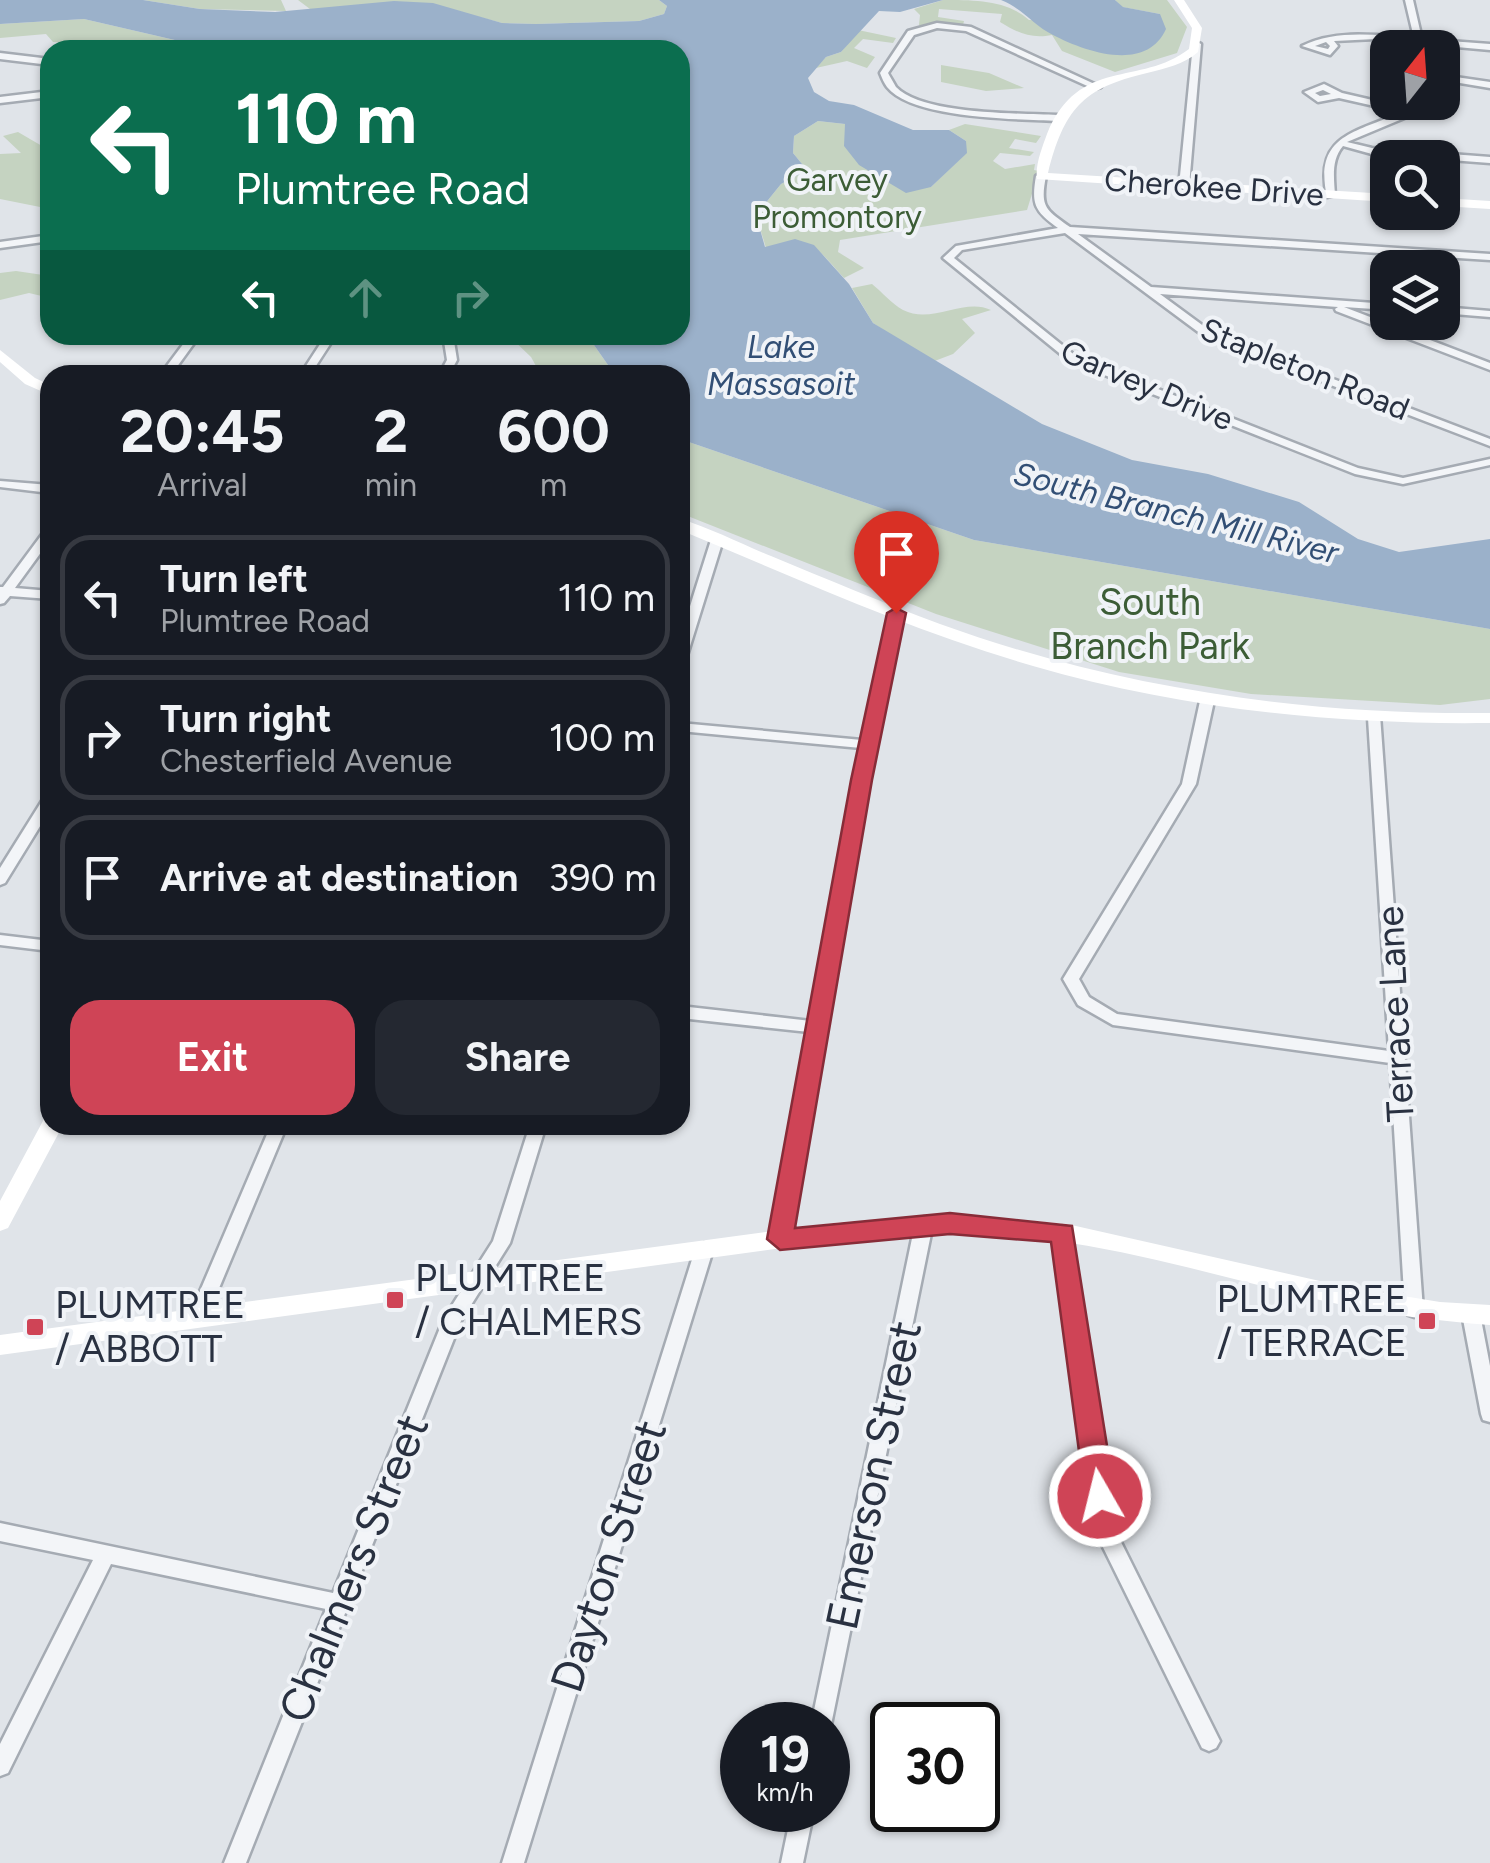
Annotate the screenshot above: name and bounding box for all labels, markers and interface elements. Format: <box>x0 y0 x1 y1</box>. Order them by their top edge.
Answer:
north arrow <box>1370 30 1460 120</box>
map controls <box>1370 30 1460 340</box>
text: 110 m <box>235 76 417 161</box>
icon: left <box>70 80 200 210</box>
button: search <box>1370 140 1460 230</box>
street label: Cherokee Drive <box>1103 160 1325 214</box>
text: Plumtree Road <box>235 161 530 215</box>
park label: Garvey Promontory <box>752 161 922 236</box>
button: layers <box>1370 250 1460 340</box>
icon: left <box>233 270 288 325</box>
icon: ahead <box>338 270 393 325</box>
icon: right <box>443 270 498 325</box>
street label: Stapleton Road <box>1195 310 1415 428</box>
water label: Lake Massasoit <box>707 328 856 403</box>
street label: Garvey Drive <box>1055 332 1239 438</box>
text: 20:45 <box>120 395 285 467</box>
text: 2 <box>374 395 408 467</box>
text: 600 <box>497 395 610 467</box>
water label: South Branch Mill River <box>1010 454 1343 572</box>
text: Arrival <box>157 466 248 504</box>
text: min <box>365 466 417 504</box>
text: m <box>540 466 567 504</box>
pin <box>854 511 939 614</box>
icon: arrive <box>869 526 924 581</box>
text: Turn left <box>160 556 308 602</box>
icon: left <box>75 570 130 625</box>
text: 110 m <box>558 575 655 621</box>
park label: South Branch Park <box>1050 579 1251 669</box>
text: Plumtree Road <box>160 602 370 640</box>
text: Turn right <box>160 696 332 742</box>
icon: right <box>75 710 130 765</box>
text: 100 m <box>549 715 655 761</box>
text: Chesterfield Avenue <box>160 742 452 780</box>
icon: arrive <box>75 850 130 905</box>
text: Arrive at destination <box>160 855 518 901</box>
text: 390 m <box>548 855 657 901</box>
street label: Terrace Lane <box>1366 905 1424 1123</box>
button: Exit <box>70 1000 355 1115</box>
button: Share <box>375 1000 660 1115</box>
place label: PLUMTREE / CHALMERS <box>415 1255 642 1345</box>
place label: PLUMTREE / TERRACE <box>1216 1276 1407 1366</box>
place label: PLUMTREE / ABBOTT <box>55 1282 246 1372</box>
marker: PLUMTREE / CHALMERS <box>384 1289 406 1311</box>
marker: PLUMTREE / TERRACE <box>1416 1310 1438 1332</box>
marker: PLUMTREE / ABBOTT <box>24 1316 46 1338</box>
street label: Emerson Street <box>814 1316 932 1634</box>
street label: Chalmers Street <box>267 1406 439 1730</box>
street label: Dayton Street <box>539 1413 677 1699</box>
position arrow <box>1048 1444 1152 1548</box>
speed limit sign: 30 <box>870 1702 1000 1832</box>
text: 19 <box>760 1724 810 1785</box>
text: km/h <box>756 1777 814 1807</box>

